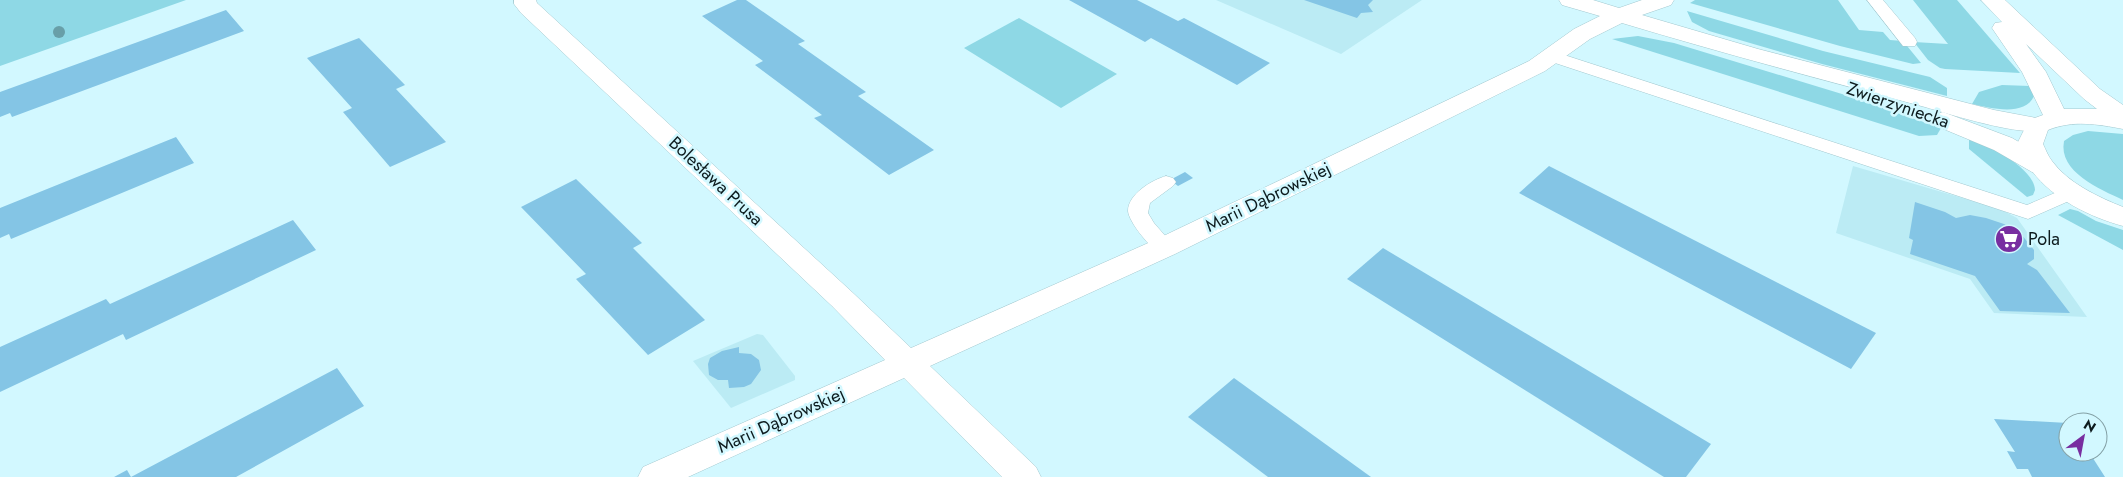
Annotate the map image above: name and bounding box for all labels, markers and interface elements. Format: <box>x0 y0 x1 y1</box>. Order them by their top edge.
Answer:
street label: Zwierzyniecka <box>1843 75 1953 135</box>
street label: Bolesława Prusa <box>663 130 769 232</box>
street label: Marii Dąbrowskiej <box>1201 155 1335 239</box>
supermarket icon: Pola <box>1994 224 2024 254</box>
place label: Pola <box>2028 226 2060 252</box>
street label: Marii Dąbrowskiej <box>713 380 849 460</box>
north arrow <box>2058 412 2108 462</box>
text: N <box>2080 415 2100 437</box>

